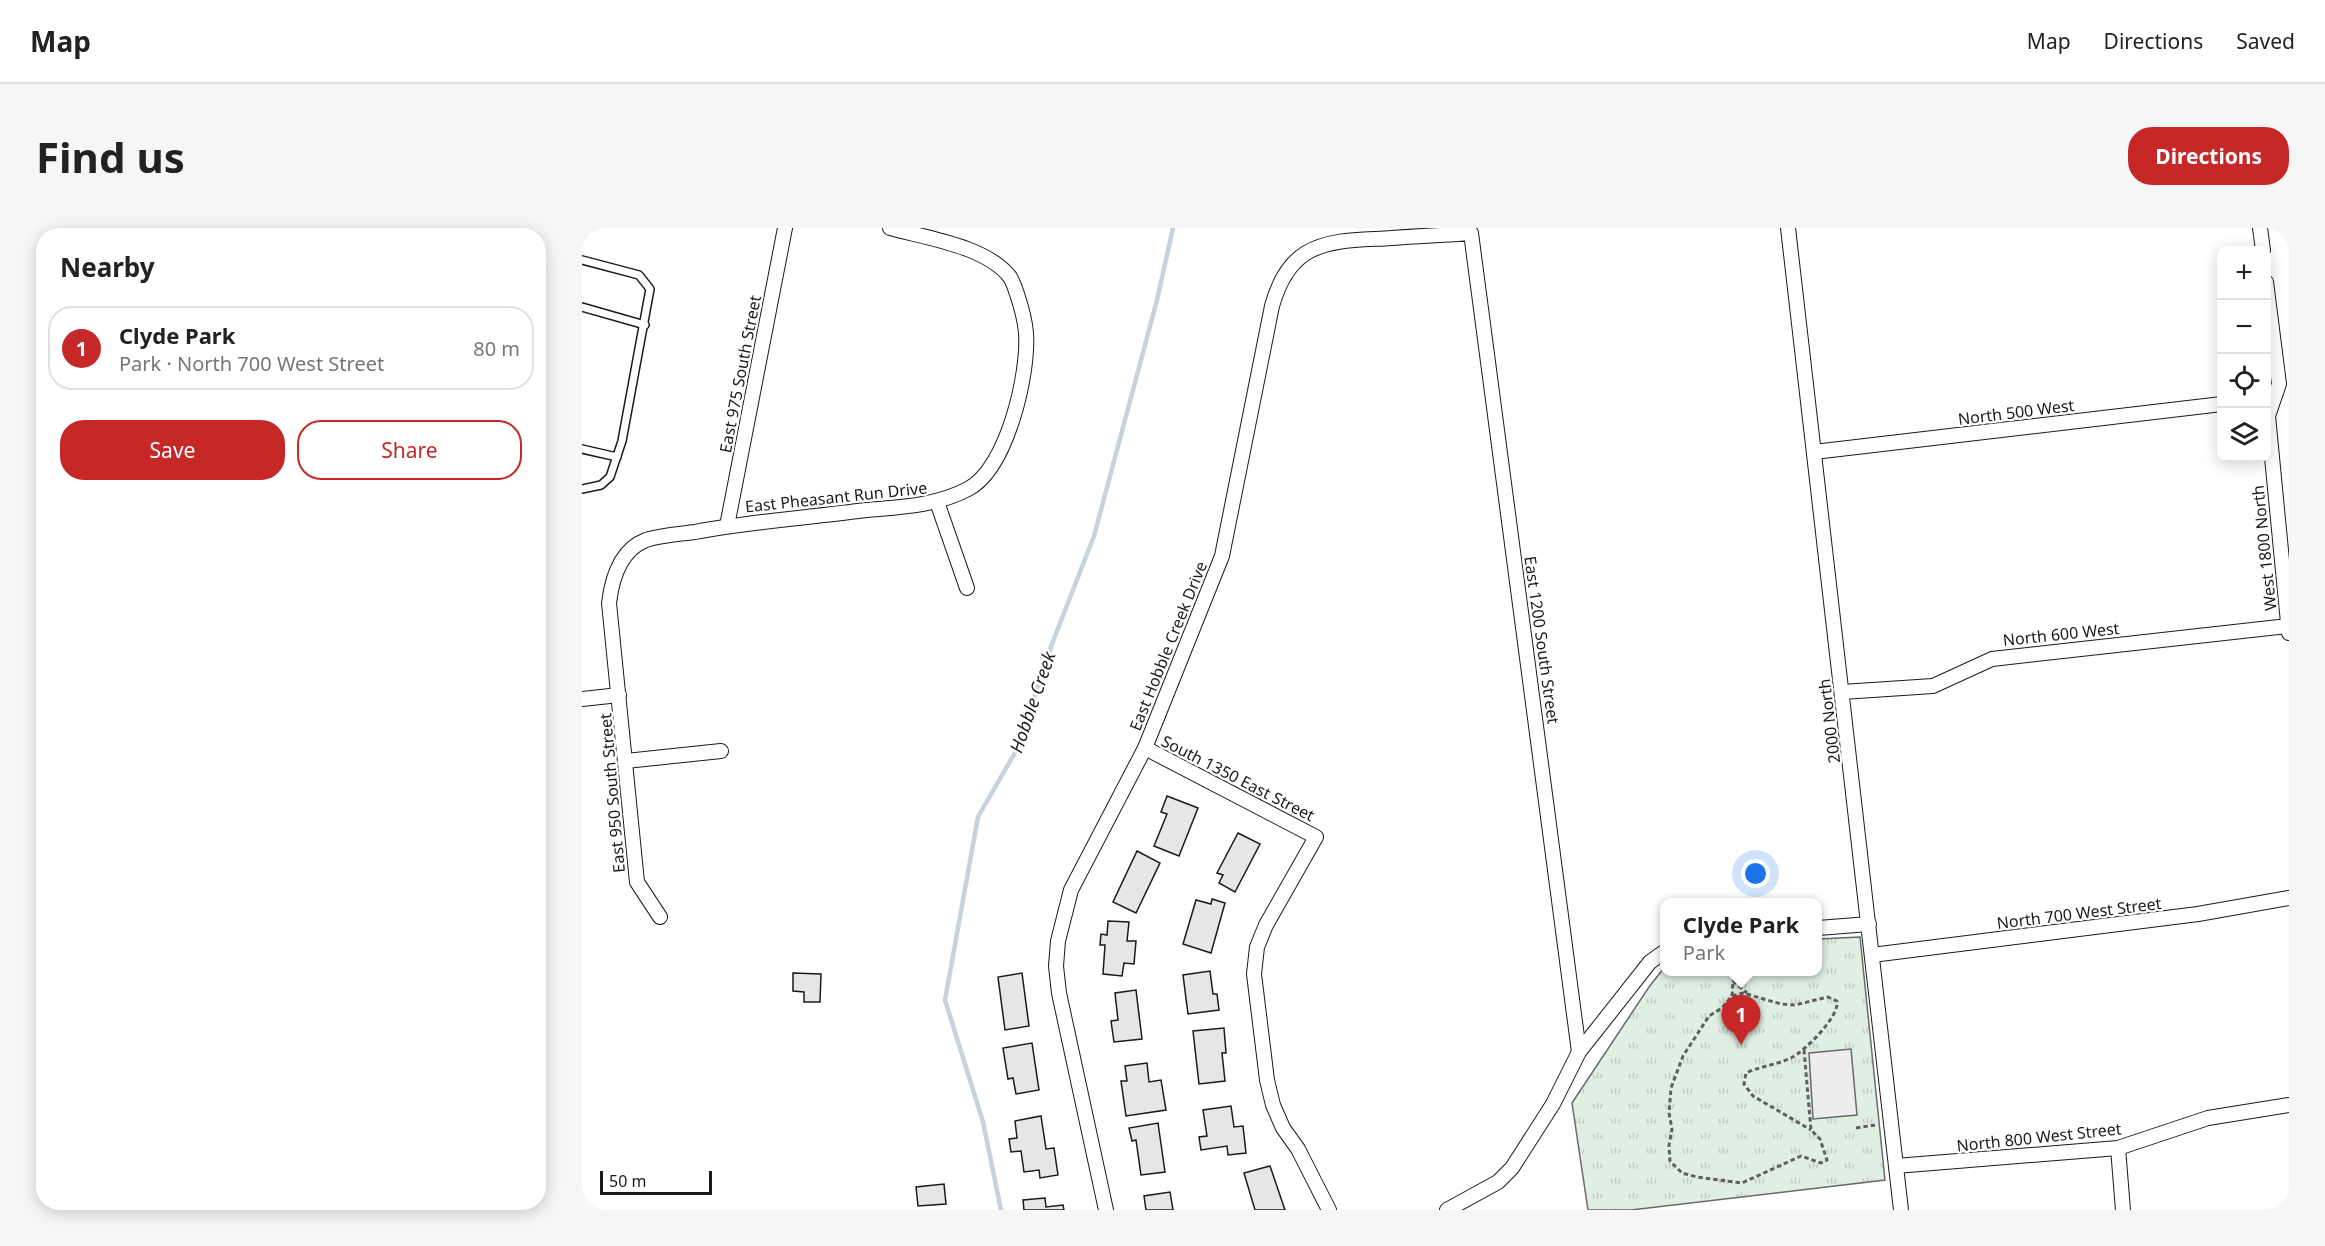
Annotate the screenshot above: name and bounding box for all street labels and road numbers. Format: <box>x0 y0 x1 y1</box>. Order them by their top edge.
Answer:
street label: East 975 South Street <box>714 293 766 455</box>
street label: North 500 West <box>1957 394 2076 430</box>
street label: East Pheasant Run Drive <box>744 476 928 518</box>
street label: West 1800 North <box>2246 484 2282 612</box>
street label: East 1200 South Street <box>1519 555 1565 725</box>
street label: East Hobble Creek Drive <box>1124 558 1212 734</box>
street label: North 600 West <box>2002 617 2121 651</box>
street label: 2000 North <box>1813 678 1845 764</box>
street label: East 950 South Street <box>594 712 630 874</box>
street label: South 1350 East Street <box>1158 730 1319 826</box>
street label: North 700 West Street <box>1995 892 2163 934</box>
street label: North 800 West Street <box>1955 1117 2123 1157</box>

